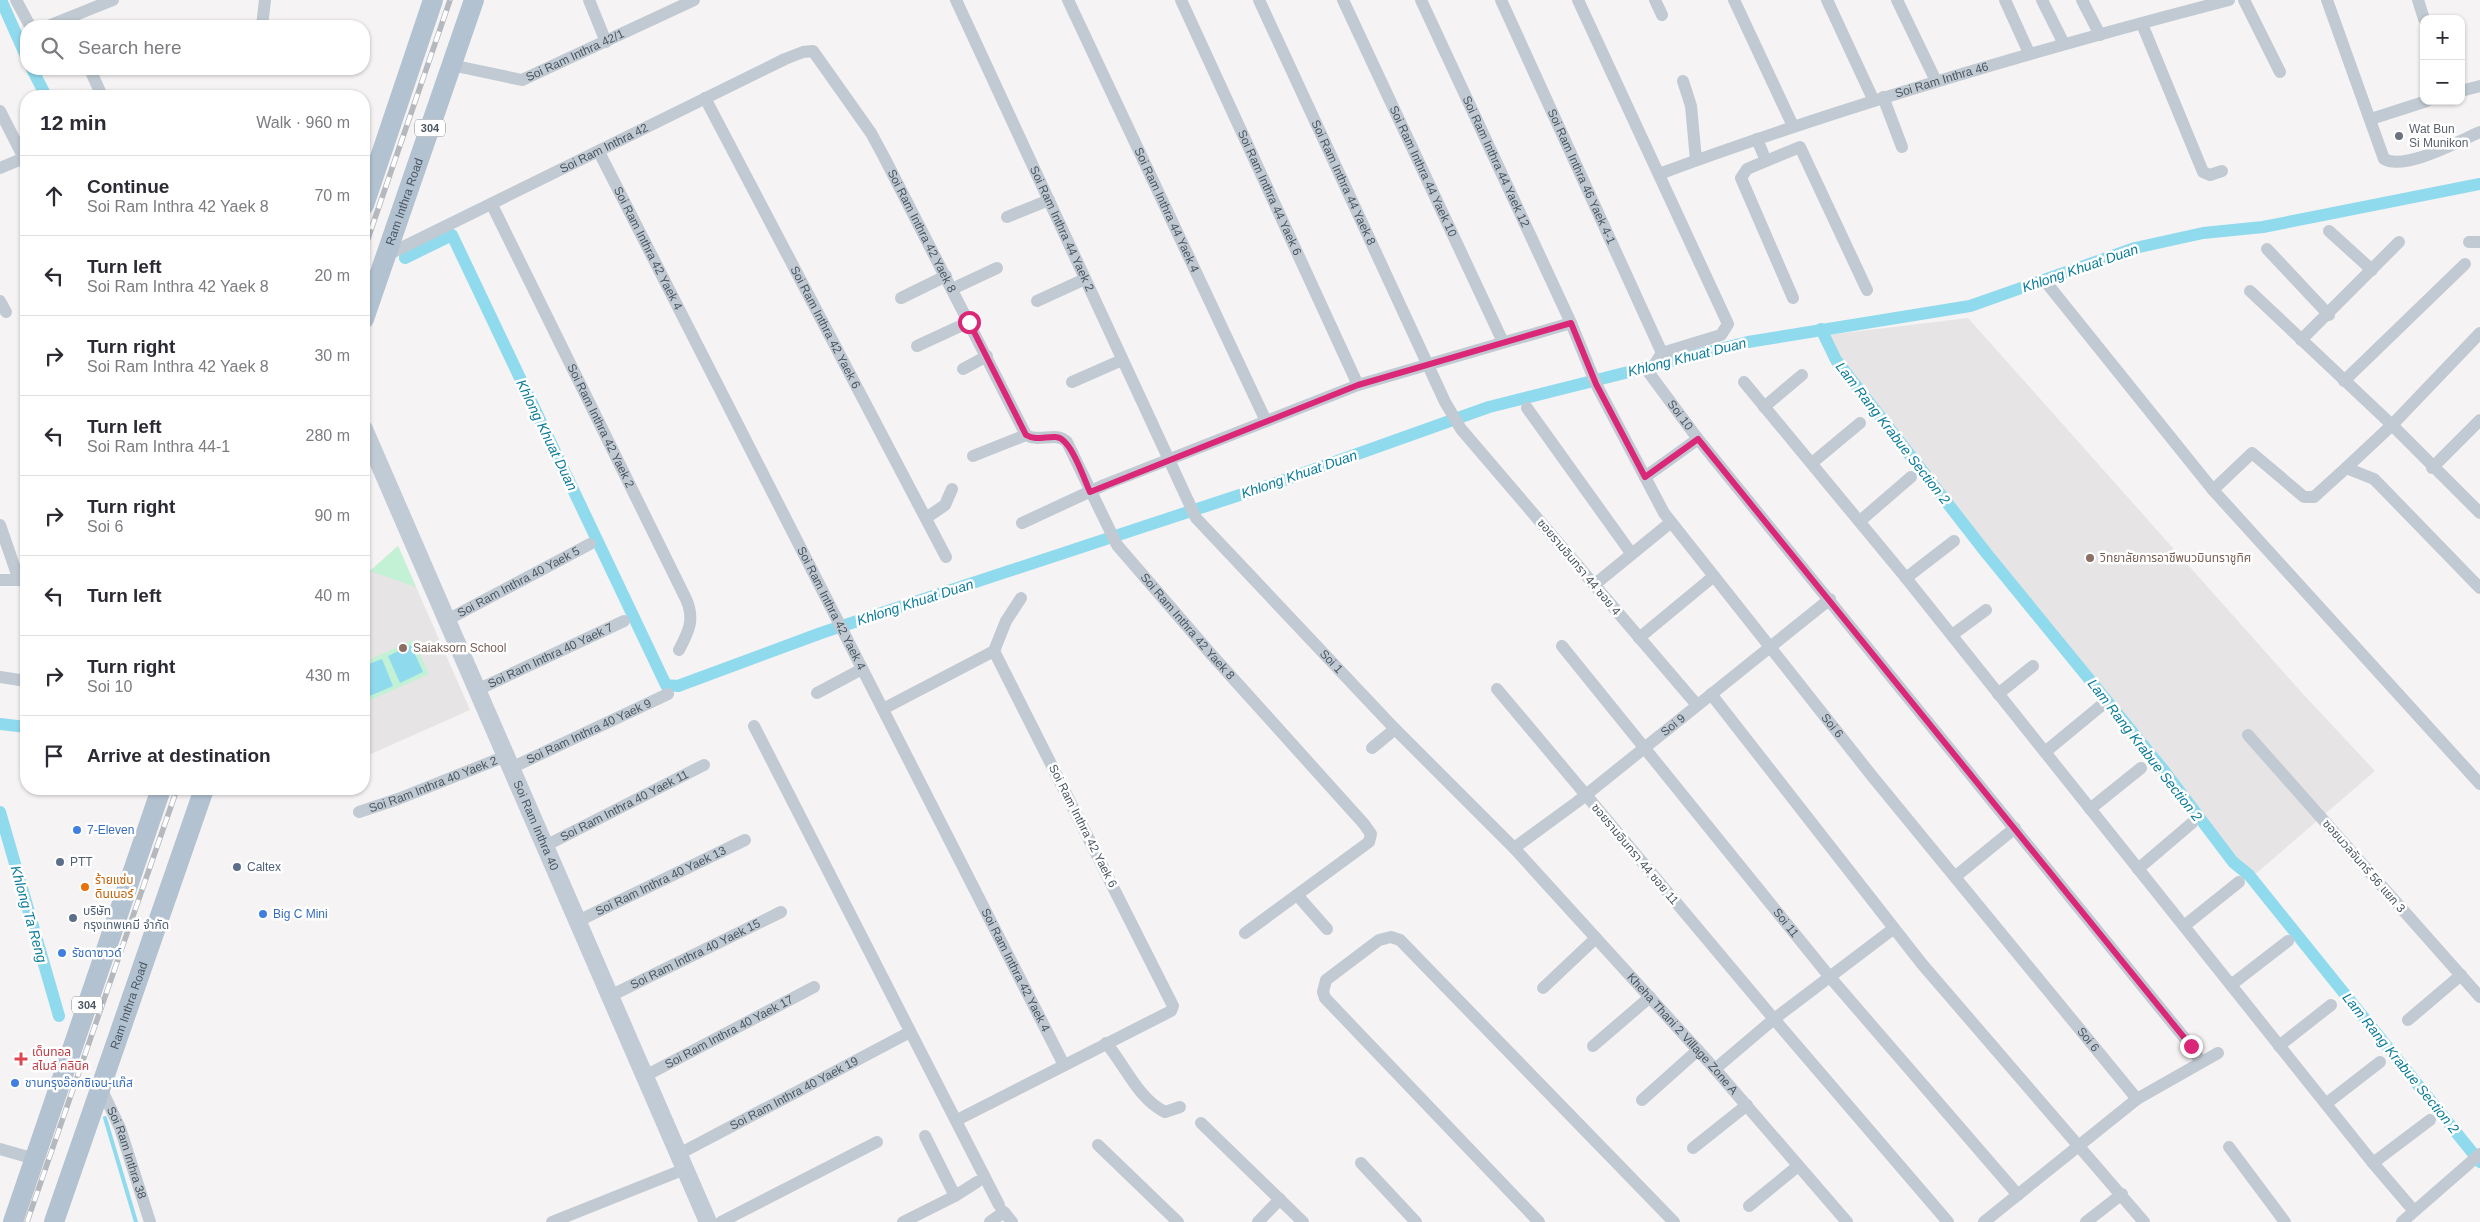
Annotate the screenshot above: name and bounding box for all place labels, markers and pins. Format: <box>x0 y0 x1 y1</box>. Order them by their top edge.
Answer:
place label: Wat Bun Si Munikon <box>2409 122 2468 150</box>
marker: Wat Bun Si Munikon <box>2393 130 2405 142</box>
place label: วิทยาลัยการอาชีพนวมินทราชูทิศ <box>2099 551 2251 565</box>
marker: วิทยาลัยการอาชีพนวมินทราชูทิศ <box>2084 552 2096 564</box>
place label: Saiaksorn School <box>413 641 506 655</box>
marker: Saiaksorn School <box>397 642 409 654</box>
place label: 7-Eleven <box>87 823 134 837</box>
marker: 7-Eleven <box>71 824 83 836</box>
place label: PTT <box>70 855 93 869</box>
marker: PTT <box>54 856 66 868</box>
place label: Caltex <box>247 860 281 874</box>
marker: Caltex <box>231 861 243 873</box>
place label: ร้ายแซ่บ ดินเนอร์ <box>95 873 134 901</box>
marker: ร้ายแซ่บ ดินเนอร์ <box>79 881 91 893</box>
place label: บริษัท กรุงเทพเคมี จำกัด <box>83 904 169 932</box>
place label: Big C Mini <box>273 907 328 921</box>
marker: Big C Mini <box>257 908 269 920</box>
marker: บริษัท กรุงเทพเคมี จำกัด <box>67 912 79 924</box>
place label: รัชดาซาวด์ <box>72 946 122 960</box>
marker: รัชดาซาวด์ <box>56 947 68 959</box>
place label: เด็นทอล สไมล์ คลินิค <box>32 1045 89 1073</box>
marker: เด็นทอล สไมล์ คลินิค <box>14 1052 28 1066</box>
place label: ชานกรุงอ๊อกซิเจน-แก๊ส <box>25 1076 133 1090</box>
marker: ชานกรุงอ๊อกซิเจน-แก๊ส <box>9 1077 21 1089</box>

